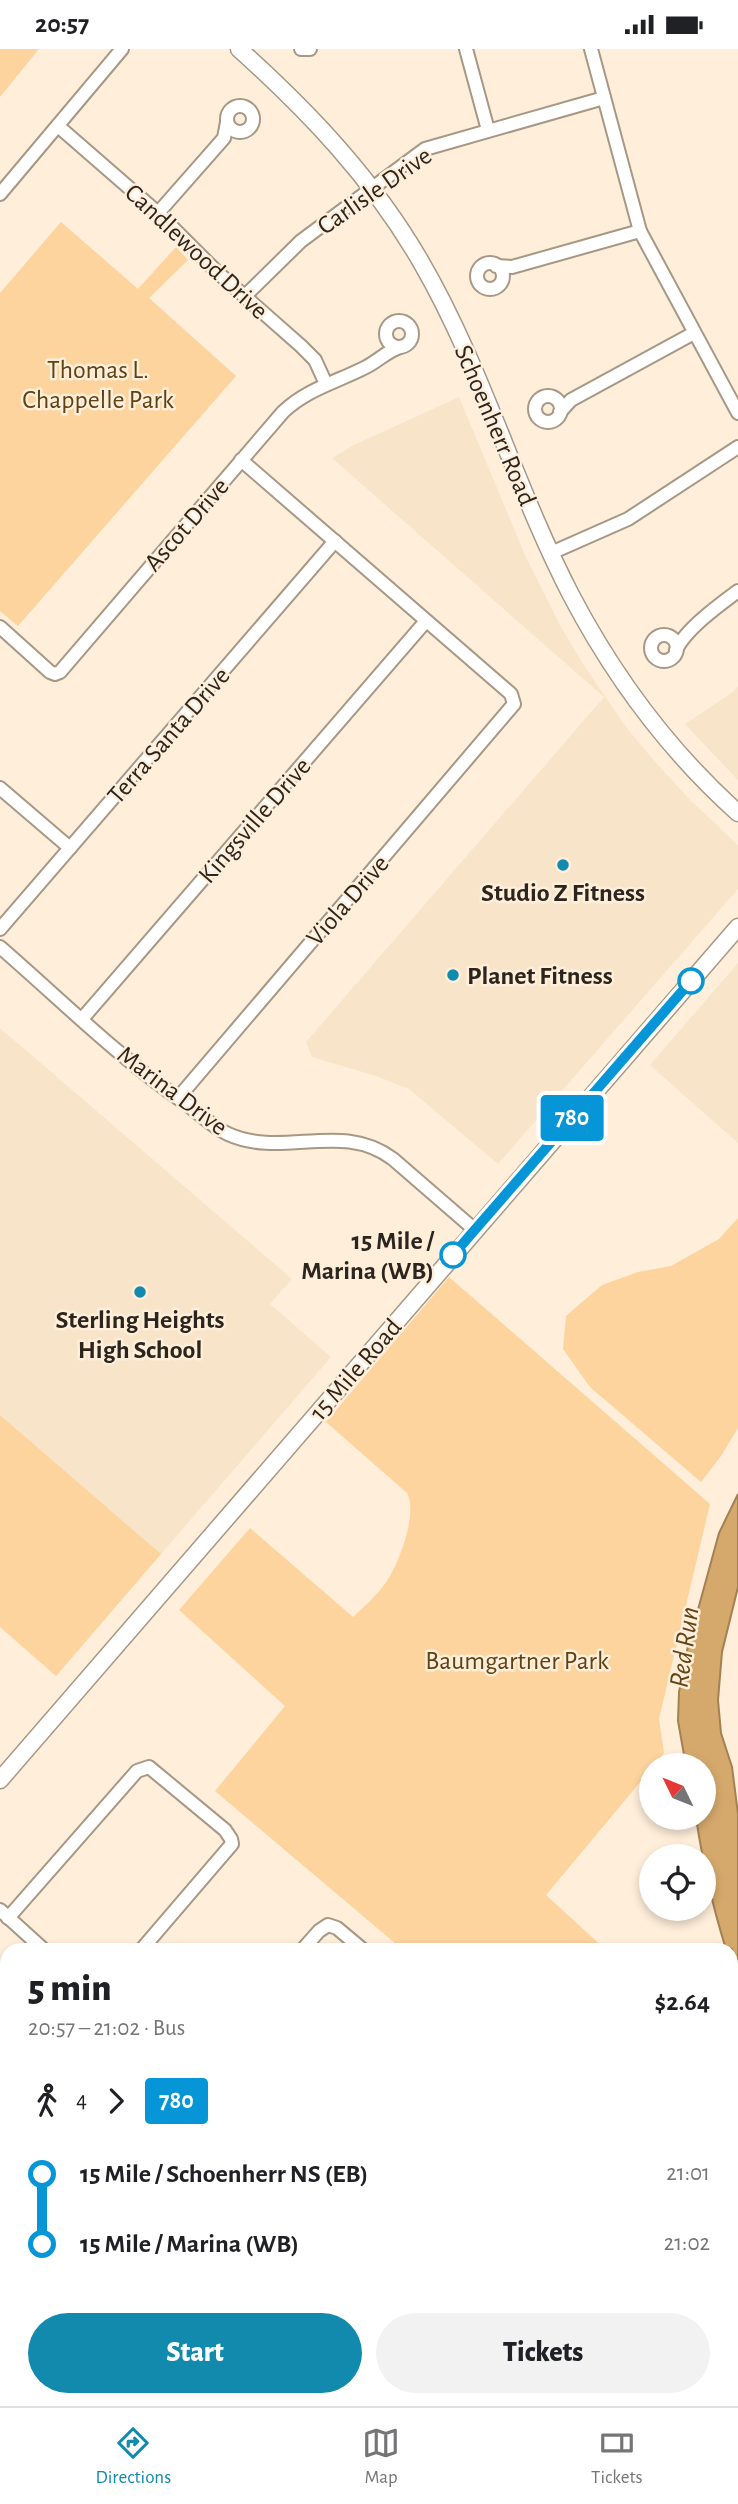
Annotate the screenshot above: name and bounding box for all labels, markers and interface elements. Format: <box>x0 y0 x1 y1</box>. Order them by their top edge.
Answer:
text: 20:57 <box>35 11 89 37</box>
street label: Carlisle Drive <box>313 142 436 240</box>
street label: Candlewood Drive <box>120 179 273 324</box>
street label: Schoenherr Road <box>450 341 541 510</box>
park label: Thomas L. Chappelle Park <box>22 357 174 413</box>
street label: Ascot Drive <box>140 473 234 576</box>
street label: Terra Santa Drive <box>103 662 235 809</box>
street label: Kingsville Drive <box>194 753 316 888</box>
street label: Viola Drive <box>302 850 394 951</box>
marker: Studio Z Fitness <box>555 857 571 873</box>
place label: Studio Z Fitness <box>481 880 645 906</box>
place label: Planet Fitness <box>467 963 613 989</box>
marker: Planet Fitness <box>445 967 461 983</box>
unlabelled marker <box>678 968 704 994</box>
street label: Marina Drive <box>112 1041 232 1140</box>
line badge: 780 <box>532 1095 612 1141</box>
text: 780 <box>555 1106 589 1130</box>
place label: 15 Mile / Marina (WB) <box>301 1228 435 1284</box>
marker: 15 Mile / Marina (WB) <box>440 1242 466 1268</box>
marker: Sterling Heights High School <box>132 1284 148 1300</box>
place label: Sterling Heights High School <box>55 1307 225 1363</box>
street label: 15 Mile Road <box>305 1314 407 1425</box>
water label: Red Run <box>665 1605 705 1690</box>
park label: Baumgartner Park <box>425 1648 609 1674</box>
north arrow <box>639 1753 716 1831</box>
map controls <box>639 1753 716 1921</box>
button: locate <box>639 1844 716 1921</box>
text: 5 min <box>28 1970 112 2008</box>
text: $2.64 <box>654 1989 710 2015</box>
text: 20:57 – 21:02 · Bus <box>28 2017 185 2040</box>
icon: walk <box>28 2082 66 2120</box>
icon: forward <box>97 2082 135 2120</box>
text: 4 <box>76 2089 87 2112</box>
text: 780 <box>159 2089 194 2113</box>
text: 15 Mile / Schoenherr NS (EB) <box>80 2161 368 2187</box>
text: 21:01 <box>666 2162 710 2185</box>
text: 15 Mile / Marina (WB) <box>80 2231 299 2257</box>
text: 21:02 <box>664 2232 710 2255</box>
button: Start <box>28 2313 362 2393</box>
button: Tickets <box>376 2313 710 2393</box>
tab: Directions <box>95 2424 171 2489</box>
tab: Map <box>362 2424 400 2489</box>
tab: Tickets <box>591 2424 643 2489</box>

